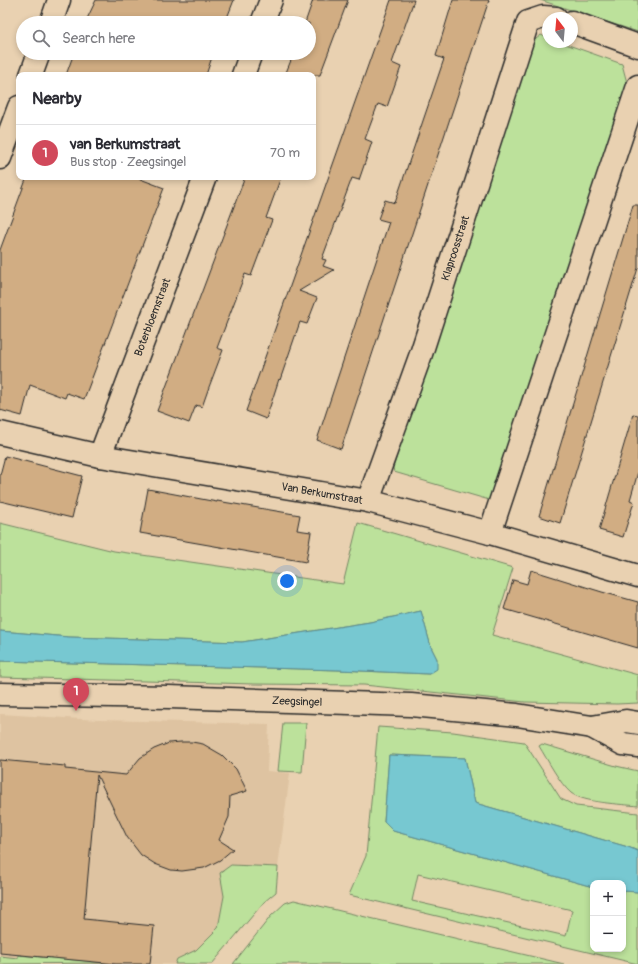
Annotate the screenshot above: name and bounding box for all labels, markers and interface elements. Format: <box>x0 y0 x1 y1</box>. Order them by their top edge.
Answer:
north arrow <box>542 12 578 48</box>
search box <box>16 16 316 60</box>
icon: search <box>30 27 52 49</box>
text: Search here <box>62 29 135 48</box>
text: Nearby <box>32 88 81 109</box>
text: van Berkumstraat <box>70 135 180 154</box>
text: 1 <box>42 145 48 161</box>
text: 70 m <box>270 145 300 161</box>
text: Bus stop · Zeegsingel <box>70 154 186 170</box>
street label: Klaproosstraat <box>439 213 472 282</box>
street label: Boterbloemstraat <box>132 276 173 358</box>
street label: Van Berkumstraat <box>280 480 364 507</box>
your location <box>277 571 297 591</box>
pin: 1 <box>63 678 89 711</box>
street label: Zeegsingel <box>272 694 322 709</box>
map controls <box>590 880 626 952</box>
button: + <box>590 880 626 916</box>
button: − <box>590 916 626 952</box>

